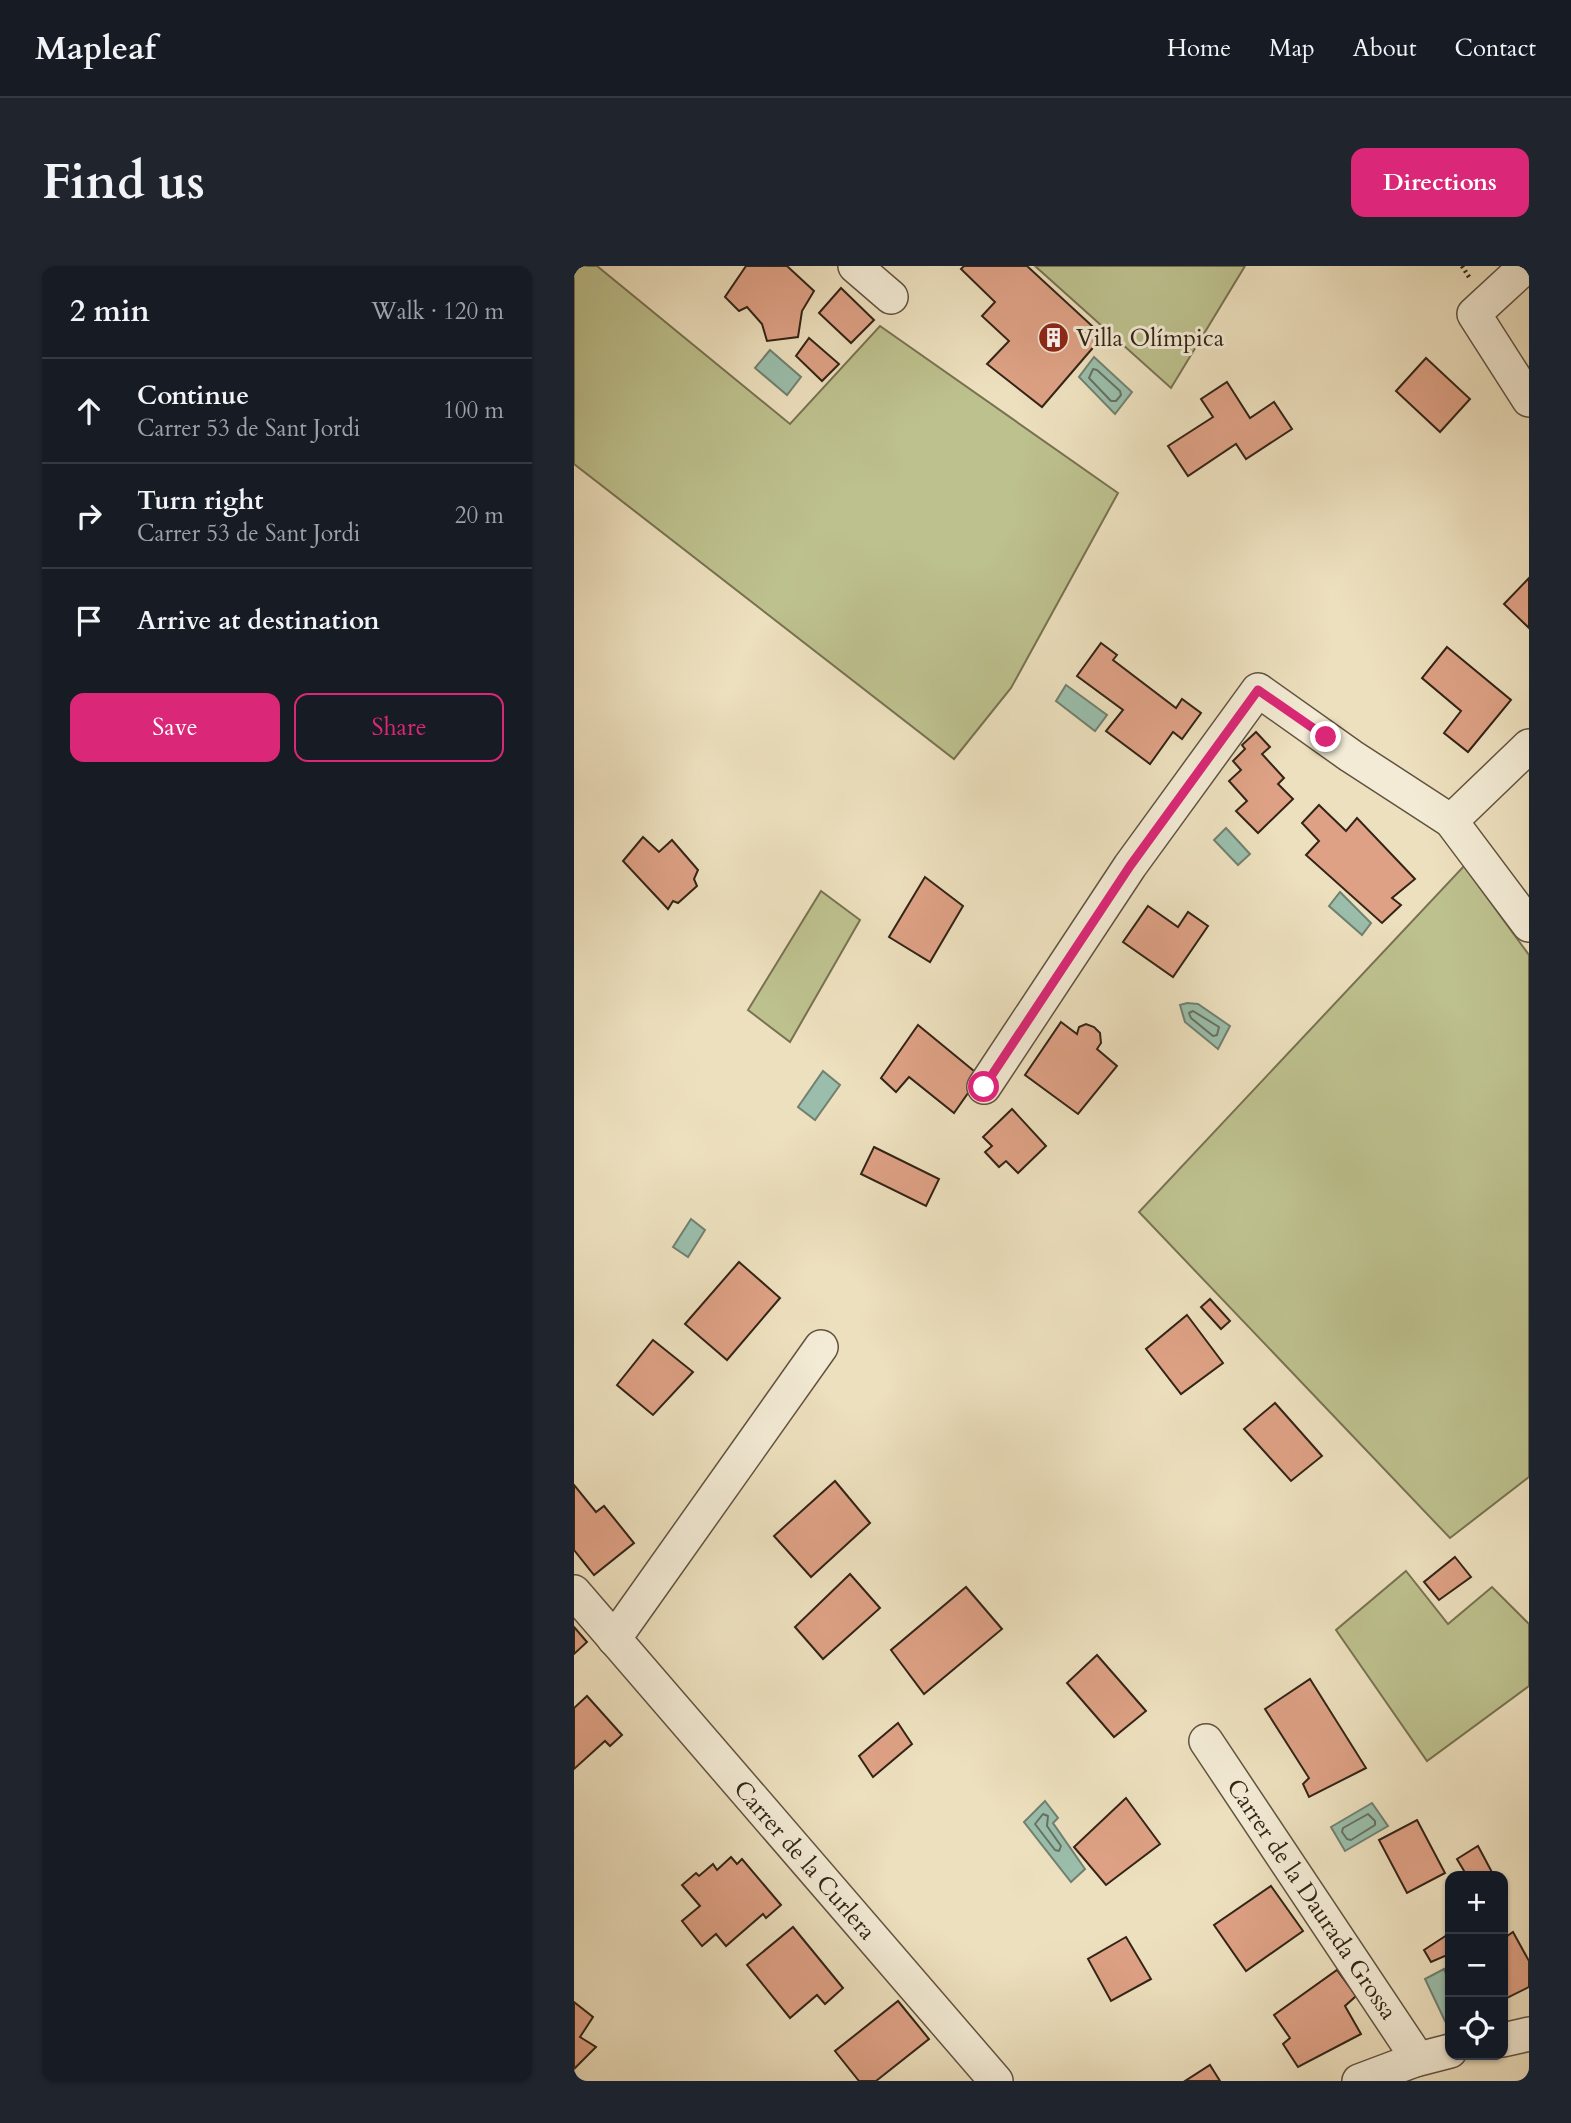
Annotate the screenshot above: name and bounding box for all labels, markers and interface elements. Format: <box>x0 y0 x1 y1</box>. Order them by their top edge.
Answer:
text: Mapleaf <box>35 26 156 71</box>
text: Home <box>1167 32 1231 65</box>
text: Map <box>1269 32 1315 65</box>
text: About <box>1353 32 1417 65</box>
text: Contact <box>1455 32 1536 65</box>
button: Directions <box>1351 148 1529 217</box>
text: Find us <box>42 149 205 216</box>
text: 2 min <box>70 291 150 332</box>
text: Walk · 120 m <box>371 296 504 327</box>
building icon: Villa Olímpica <box>1036 321 1070 355</box>
place label: Villa Olímpica <box>1076 322 1225 355</box>
text: Continue <box>137 378 249 413</box>
icon: ahead <box>70 392 108 430</box>
text: 100 m <box>443 395 504 426</box>
text: Carrer 53 de Sant Jordi <box>137 413 360 444</box>
text: Turn right <box>137 483 264 518</box>
icon: right <box>70 497 108 535</box>
text: 20 m <box>455 500 504 531</box>
text: Carrer 53 de Sant Jordi <box>137 518 360 549</box>
icon: arrive <box>70 602 108 640</box>
text: Arrive at destination <box>137 603 380 638</box>
button: Save <box>70 693 280 762</box>
button: Share <box>294 693 504 762</box>
route end <box>1310 721 1341 752</box>
route start <box>968 1071 999 1102</box>
street label: Carrer de la Daurada Grossa <box>1218 1772 1405 2027</box>
street label: Carrer de la Curlera <box>726 1773 884 1948</box>
map controls <box>1445 1871 1508 2060</box>
button: + <box>1445 1871 1508 1934</box>
button: − <box>1445 1934 1508 1997</box>
button: locate <box>1445 1997 1508 2060</box>

